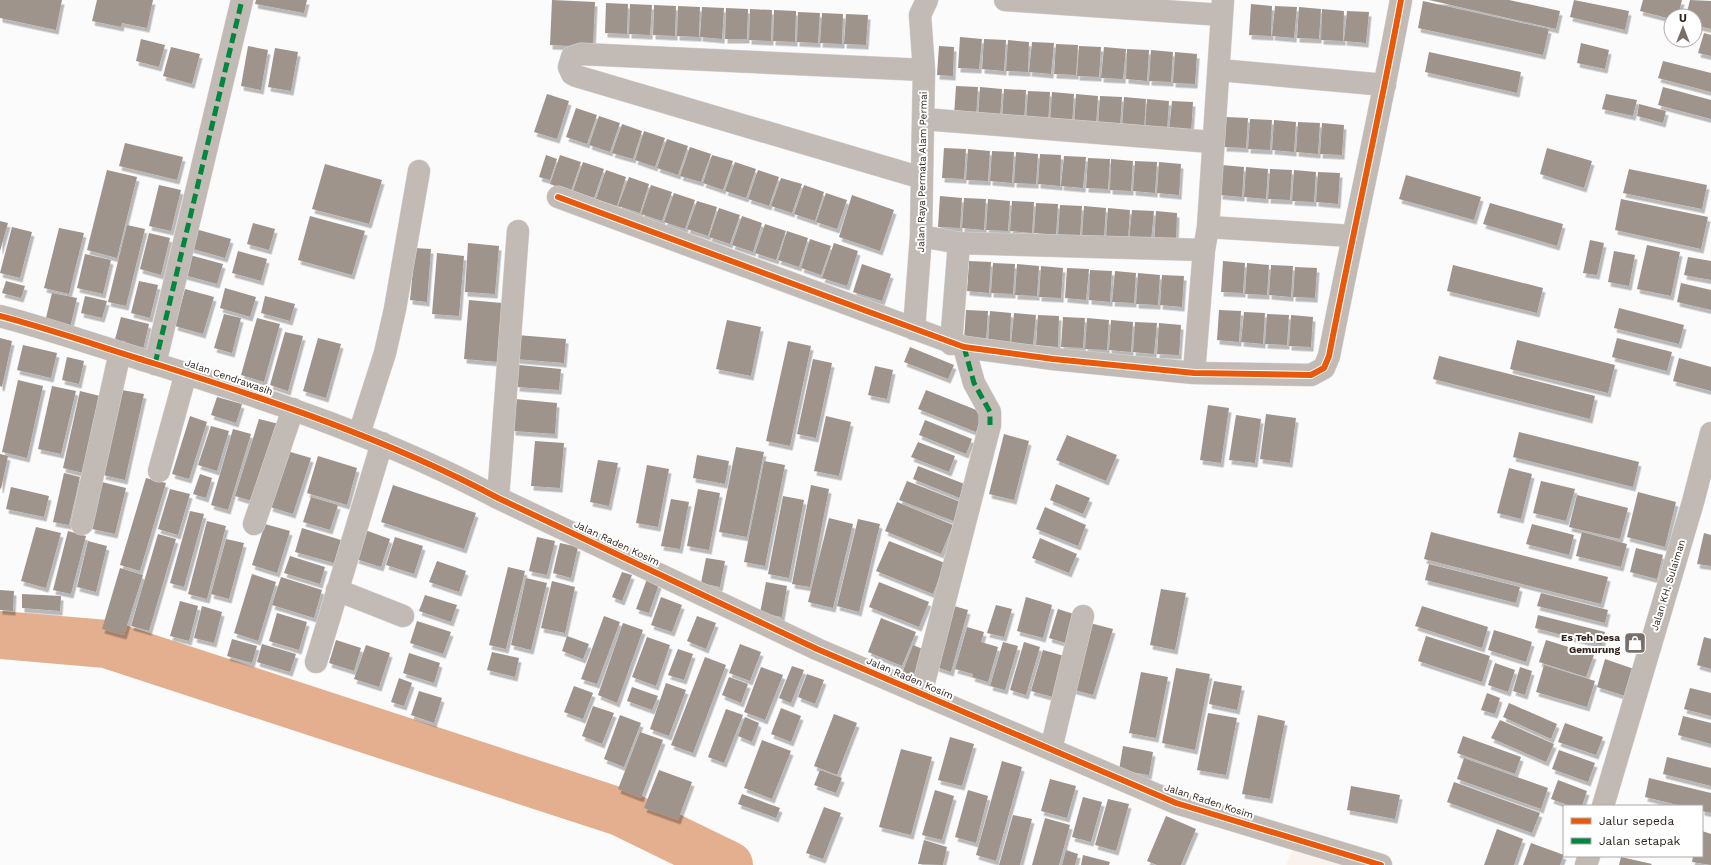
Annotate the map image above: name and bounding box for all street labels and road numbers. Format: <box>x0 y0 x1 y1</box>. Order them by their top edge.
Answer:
street label: Jalan Raya Permata Alam Permai <box>915 92 929 252</box>
street label: Jalan Cendrawasih <box>184 357 274 397</box>
street label: Jalan Raden Kosim <box>573 518 661 568</box>
street label: Jalan KH. Sulaiman <box>1649 538 1687 632</box>
street label: Jalan Raden Kosim <box>865 655 955 701</box>
street label: Jalan Raden Kosim <box>1163 781 1255 821</box>

